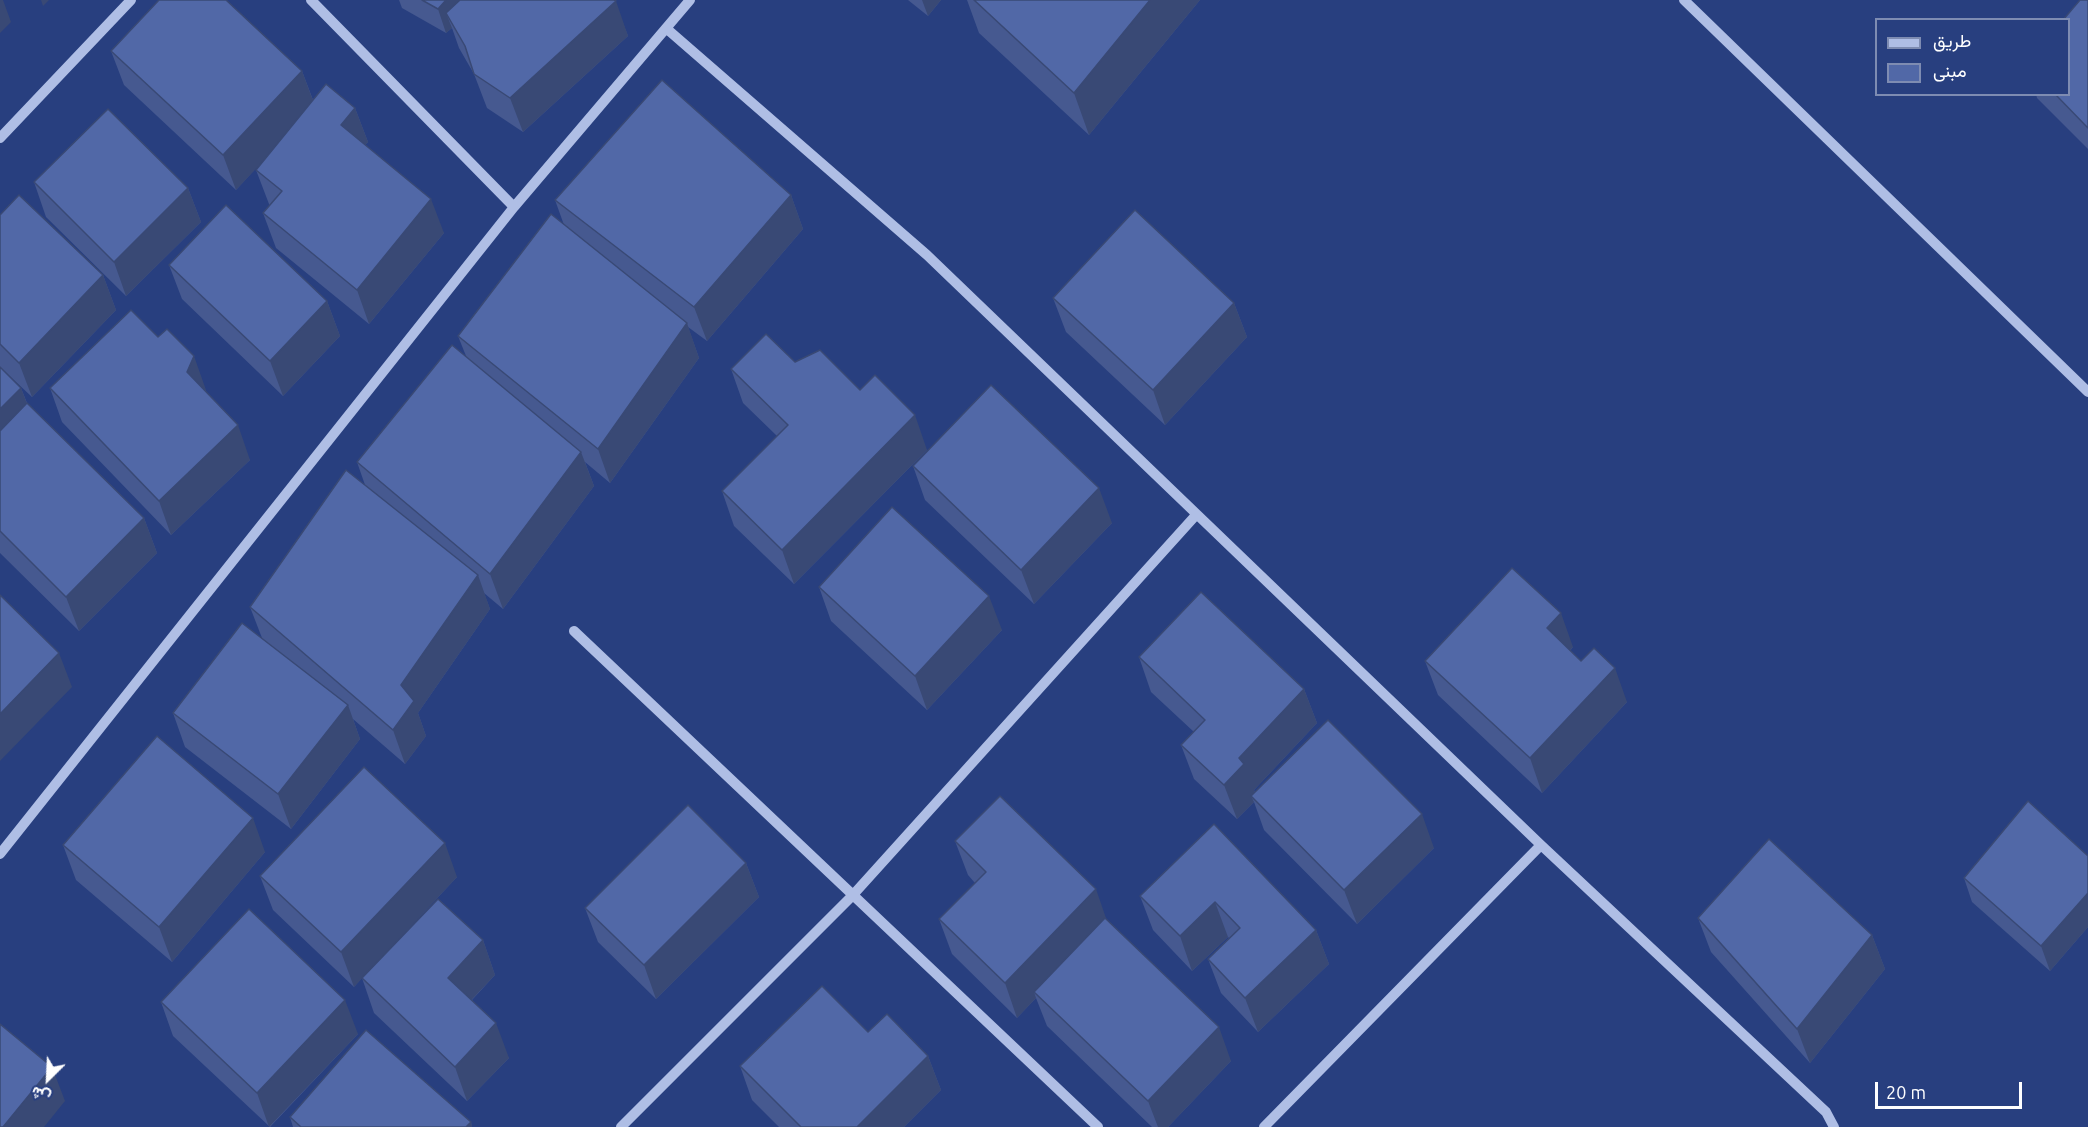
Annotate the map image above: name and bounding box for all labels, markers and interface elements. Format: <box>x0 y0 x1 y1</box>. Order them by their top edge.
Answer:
legend <box>1875 18 2070 96</box>
text: طريق <box>1933 30 1971 50</box>
text: مبنى <box>1933 60 1967 80</box>
north arrow <box>18 1049 78 1109</box>
scale bar <box>1878 1070 2025 1108</box>
text: 20 m <box>1886 1082 1926 1102</box>
text: ش <box>28 1083 53 1108</box>

